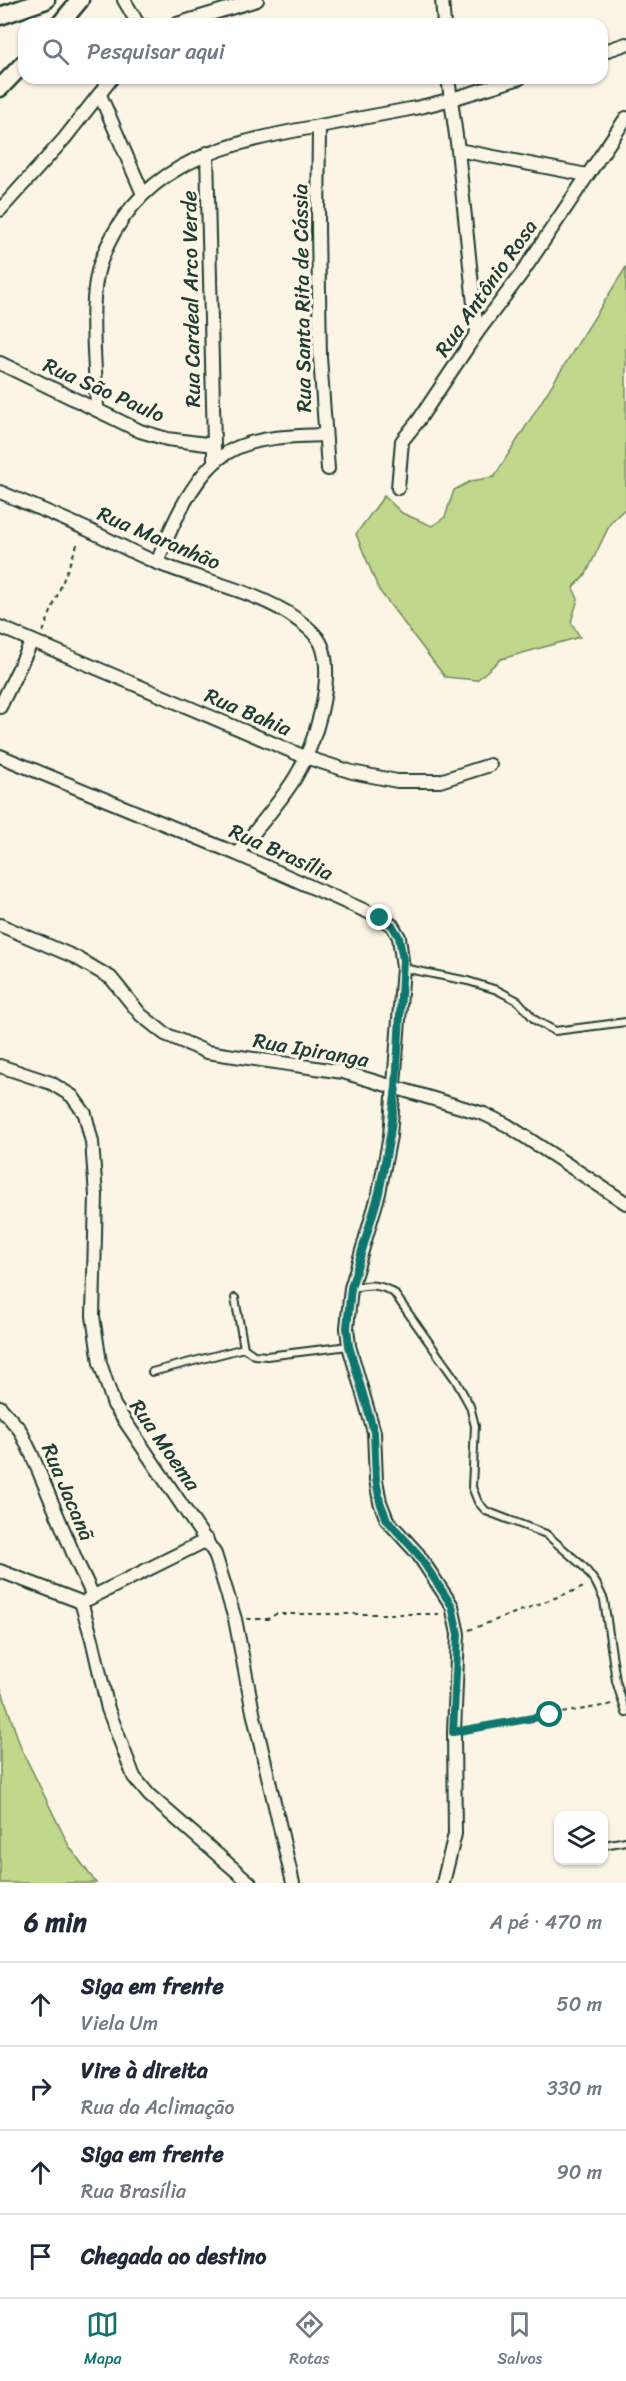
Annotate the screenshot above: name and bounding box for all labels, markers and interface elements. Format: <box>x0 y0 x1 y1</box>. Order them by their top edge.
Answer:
search box <box>18 18 608 84</box>
text: Pesquisar aqui <box>87 32 225 71</box>
icon: search <box>39 35 72 68</box>
street label: Rua Santa Rita de Cássia <box>281 183 323 413</box>
street label: Rua Cardeal Arco Verde <box>170 190 212 408</box>
street label: Rua Antônio Rosa <box>424 211 548 365</box>
street label: Rua São Paulo <box>37 346 171 434</box>
street label: Rua Maranhão <box>91 495 227 581</box>
street label: Rua Bahia <box>199 677 298 748</box>
street label: Rua Brasília <box>223 812 340 892</box>
route end <box>366 904 392 930</box>
street label: Rua Ipiranga <box>250 1021 372 1079</box>
street label: Rua Moema <box>119 1391 211 1500</box>
street label: Rua Jacanã <box>30 1437 106 1547</box>
route start <box>536 1701 562 1727</box>
map controls <box>554 1811 608 1865</box>
button: layers <box>554 1811 608 1865</box>
text: 6 min <box>24 1899 87 1945</box>
text: A pé · 470 m <box>490 1905 602 1940</box>
text: Siga em frente <box>81 1967 224 2006</box>
text: 50 m <box>557 1987 602 2022</box>
icon: ahead <box>24 1988 57 2021</box>
text: Viela Um <box>81 2006 158 2041</box>
text: Vire à direita <box>81 2051 208 2090</box>
text: 330 m <box>547 2071 602 2106</box>
icon: right <box>24 2072 57 2105</box>
text: Rua da Aclimação <box>81 2090 235 2125</box>
text: Siga em frente <box>81 2135 224 2174</box>
text: 90 m <box>557 2155 602 2190</box>
icon: ahead <box>24 2156 57 2189</box>
text: Rua Brasília <box>81 2174 186 2209</box>
text: Chegada ao destino <box>81 2237 266 2276</box>
icon: arrive <box>24 2240 57 2273</box>
tab: Mapa <box>84 2308 121 2373</box>
tab: Rotas <box>289 2308 330 2373</box>
tab: Salvos <box>497 2308 542 2373</box>

